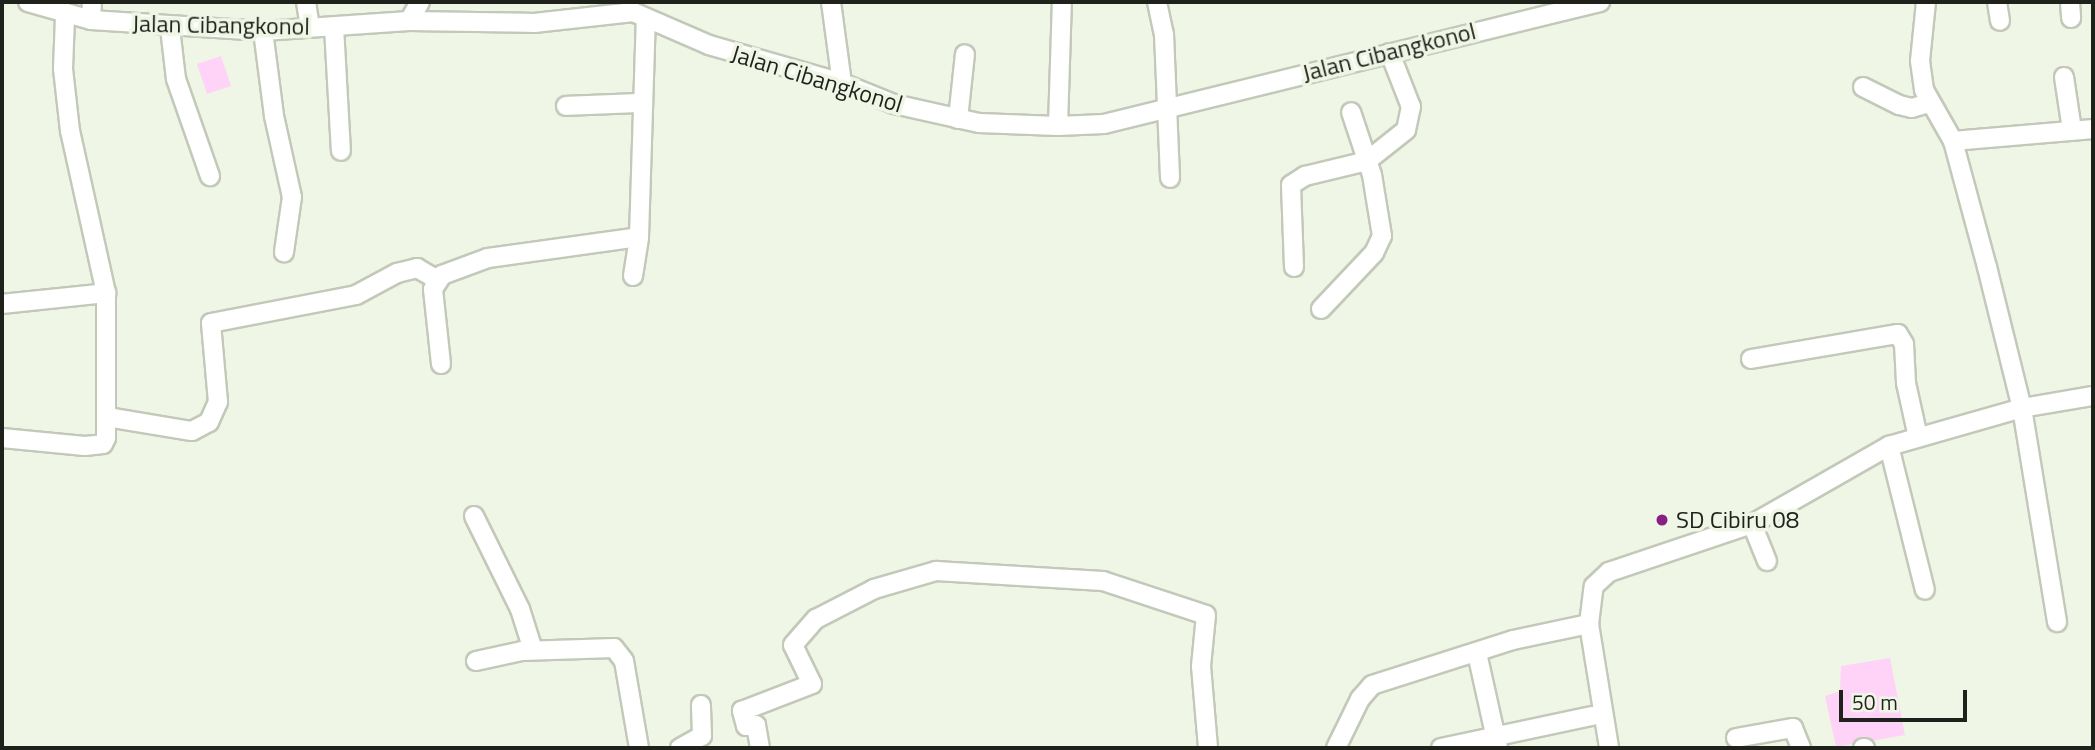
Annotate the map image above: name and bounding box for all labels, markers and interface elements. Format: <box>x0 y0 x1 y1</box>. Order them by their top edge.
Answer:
street label: Jalan Cibangkonol <box>132 9 310 41</box>
street label: Jalan Cibangkonol <box>1299 17 1479 87</box>
street label: Jalan Cibangkonol <box>728 39 906 119</box>
place label: SD Cibiru 08 <box>1676 506 1799 534</box>
marker: SD Cibiru 08 <box>1654 512 1670 528</box>
scale bar <box>1843 676 1971 720</box>
text: 50 m <box>1852 686 1898 718</box>

